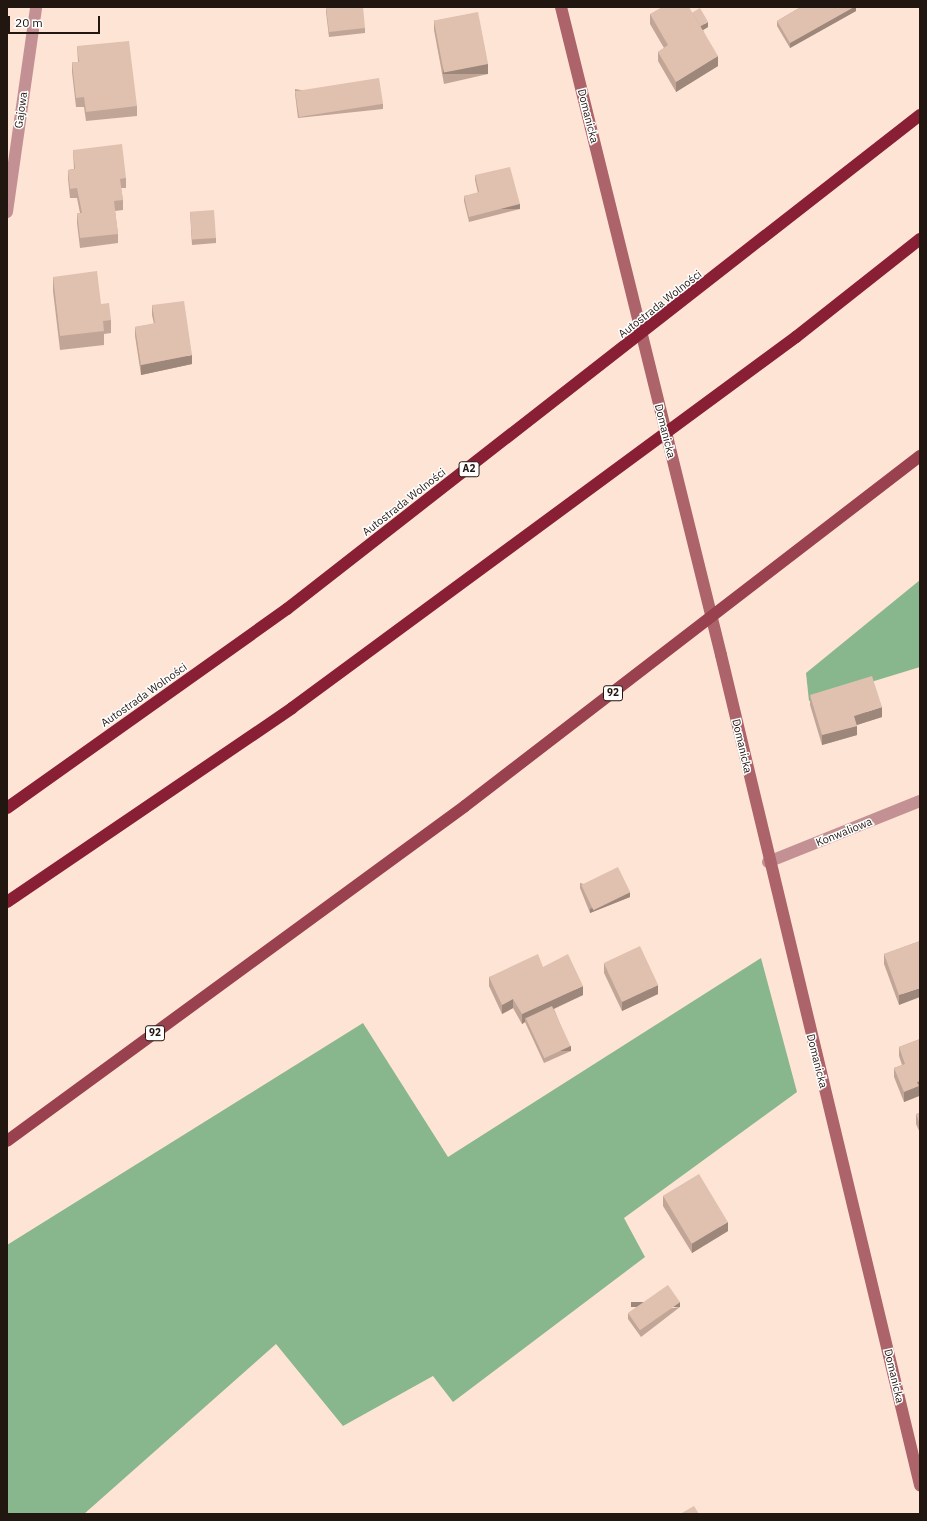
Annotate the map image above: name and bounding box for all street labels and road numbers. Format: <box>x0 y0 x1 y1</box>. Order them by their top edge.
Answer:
street label: Domanicka <box>575 88 601 144</box>
street label: Gajowa <box>12 91 30 129</box>
street label: Autostrada Wolności <box>616 267 704 341</box>
street label: Domanicka <box>652 403 678 459</box>
road number: A2 <box>458 461 480 477</box>
street label: Autostrada Wolności <box>360 465 448 539</box>
street label: Autostrada Wolności <box>98 660 190 730</box>
road number: 92 <box>603 685 623 701</box>
street label: Domanicka <box>729 718 755 774</box>
street label: Konwaliowa <box>814 815 874 849</box>
road number: 92 <box>145 1025 165 1041</box>
street label: Domanicka <box>804 1033 830 1089</box>
street label: Domanicka <box>881 1348 907 1404</box>

